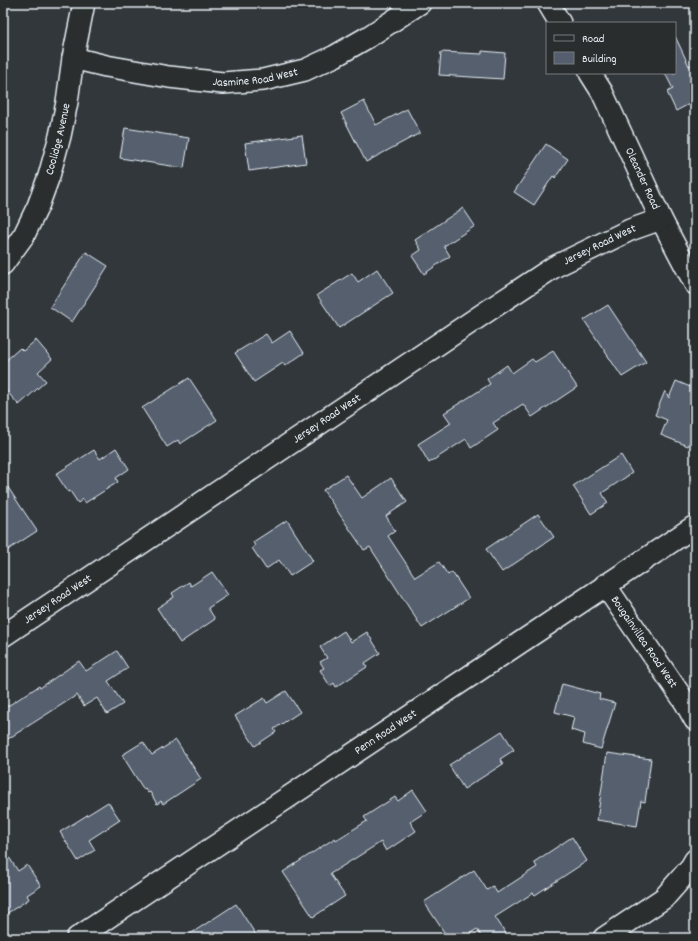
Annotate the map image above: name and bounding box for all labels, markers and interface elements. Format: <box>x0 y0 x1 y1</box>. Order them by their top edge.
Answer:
legend <box>546 22 676 74</box>
text: Road <box>582 31 604 48</box>
text: Building <box>582 51 617 68</box>
street label: Jasmine Road West <box>212 63 300 91</box>
street label: Coolidge Avenue <box>41 102 75 177</box>
street label: Oleander Road <box>620 145 664 213</box>
street label: Jersey Road West <box>560 220 639 270</box>
street label: Jersey Road West <box>289 389 365 448</box>
street label: Jersey Road West <box>20 570 96 628</box>
street label: Bougainvillea Road West <box>606 592 682 692</box>
street label: Penn Road West <box>351 705 421 759</box>

